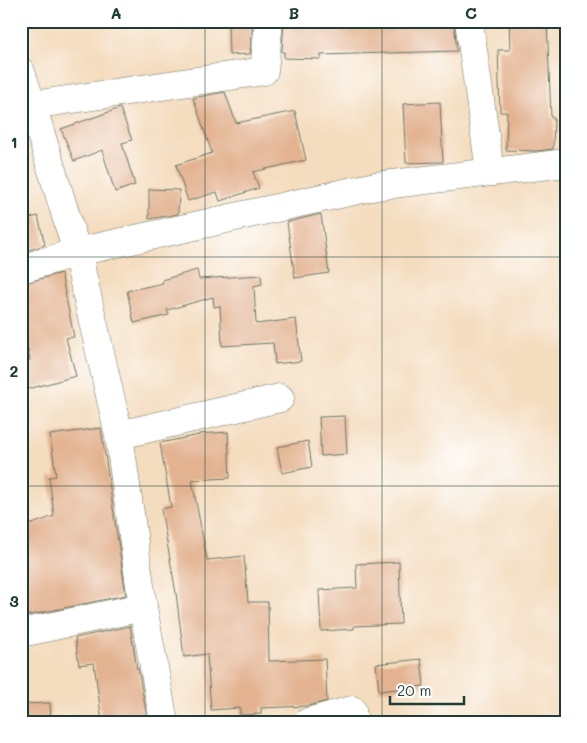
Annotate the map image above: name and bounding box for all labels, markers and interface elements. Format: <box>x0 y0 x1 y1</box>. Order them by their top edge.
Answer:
text: A <box>110 2 122 23</box>
text: B <box>289 2 299 23</box>
text: C <box>465 2 477 23</box>
text: 1 <box>10 131 18 152</box>
text: 2 <box>10 360 19 381</box>
text: 3 <box>9 590 19 611</box>
scale bar <box>390 673 463 705</box>
text: 20 m <box>397 680 431 700</box>

